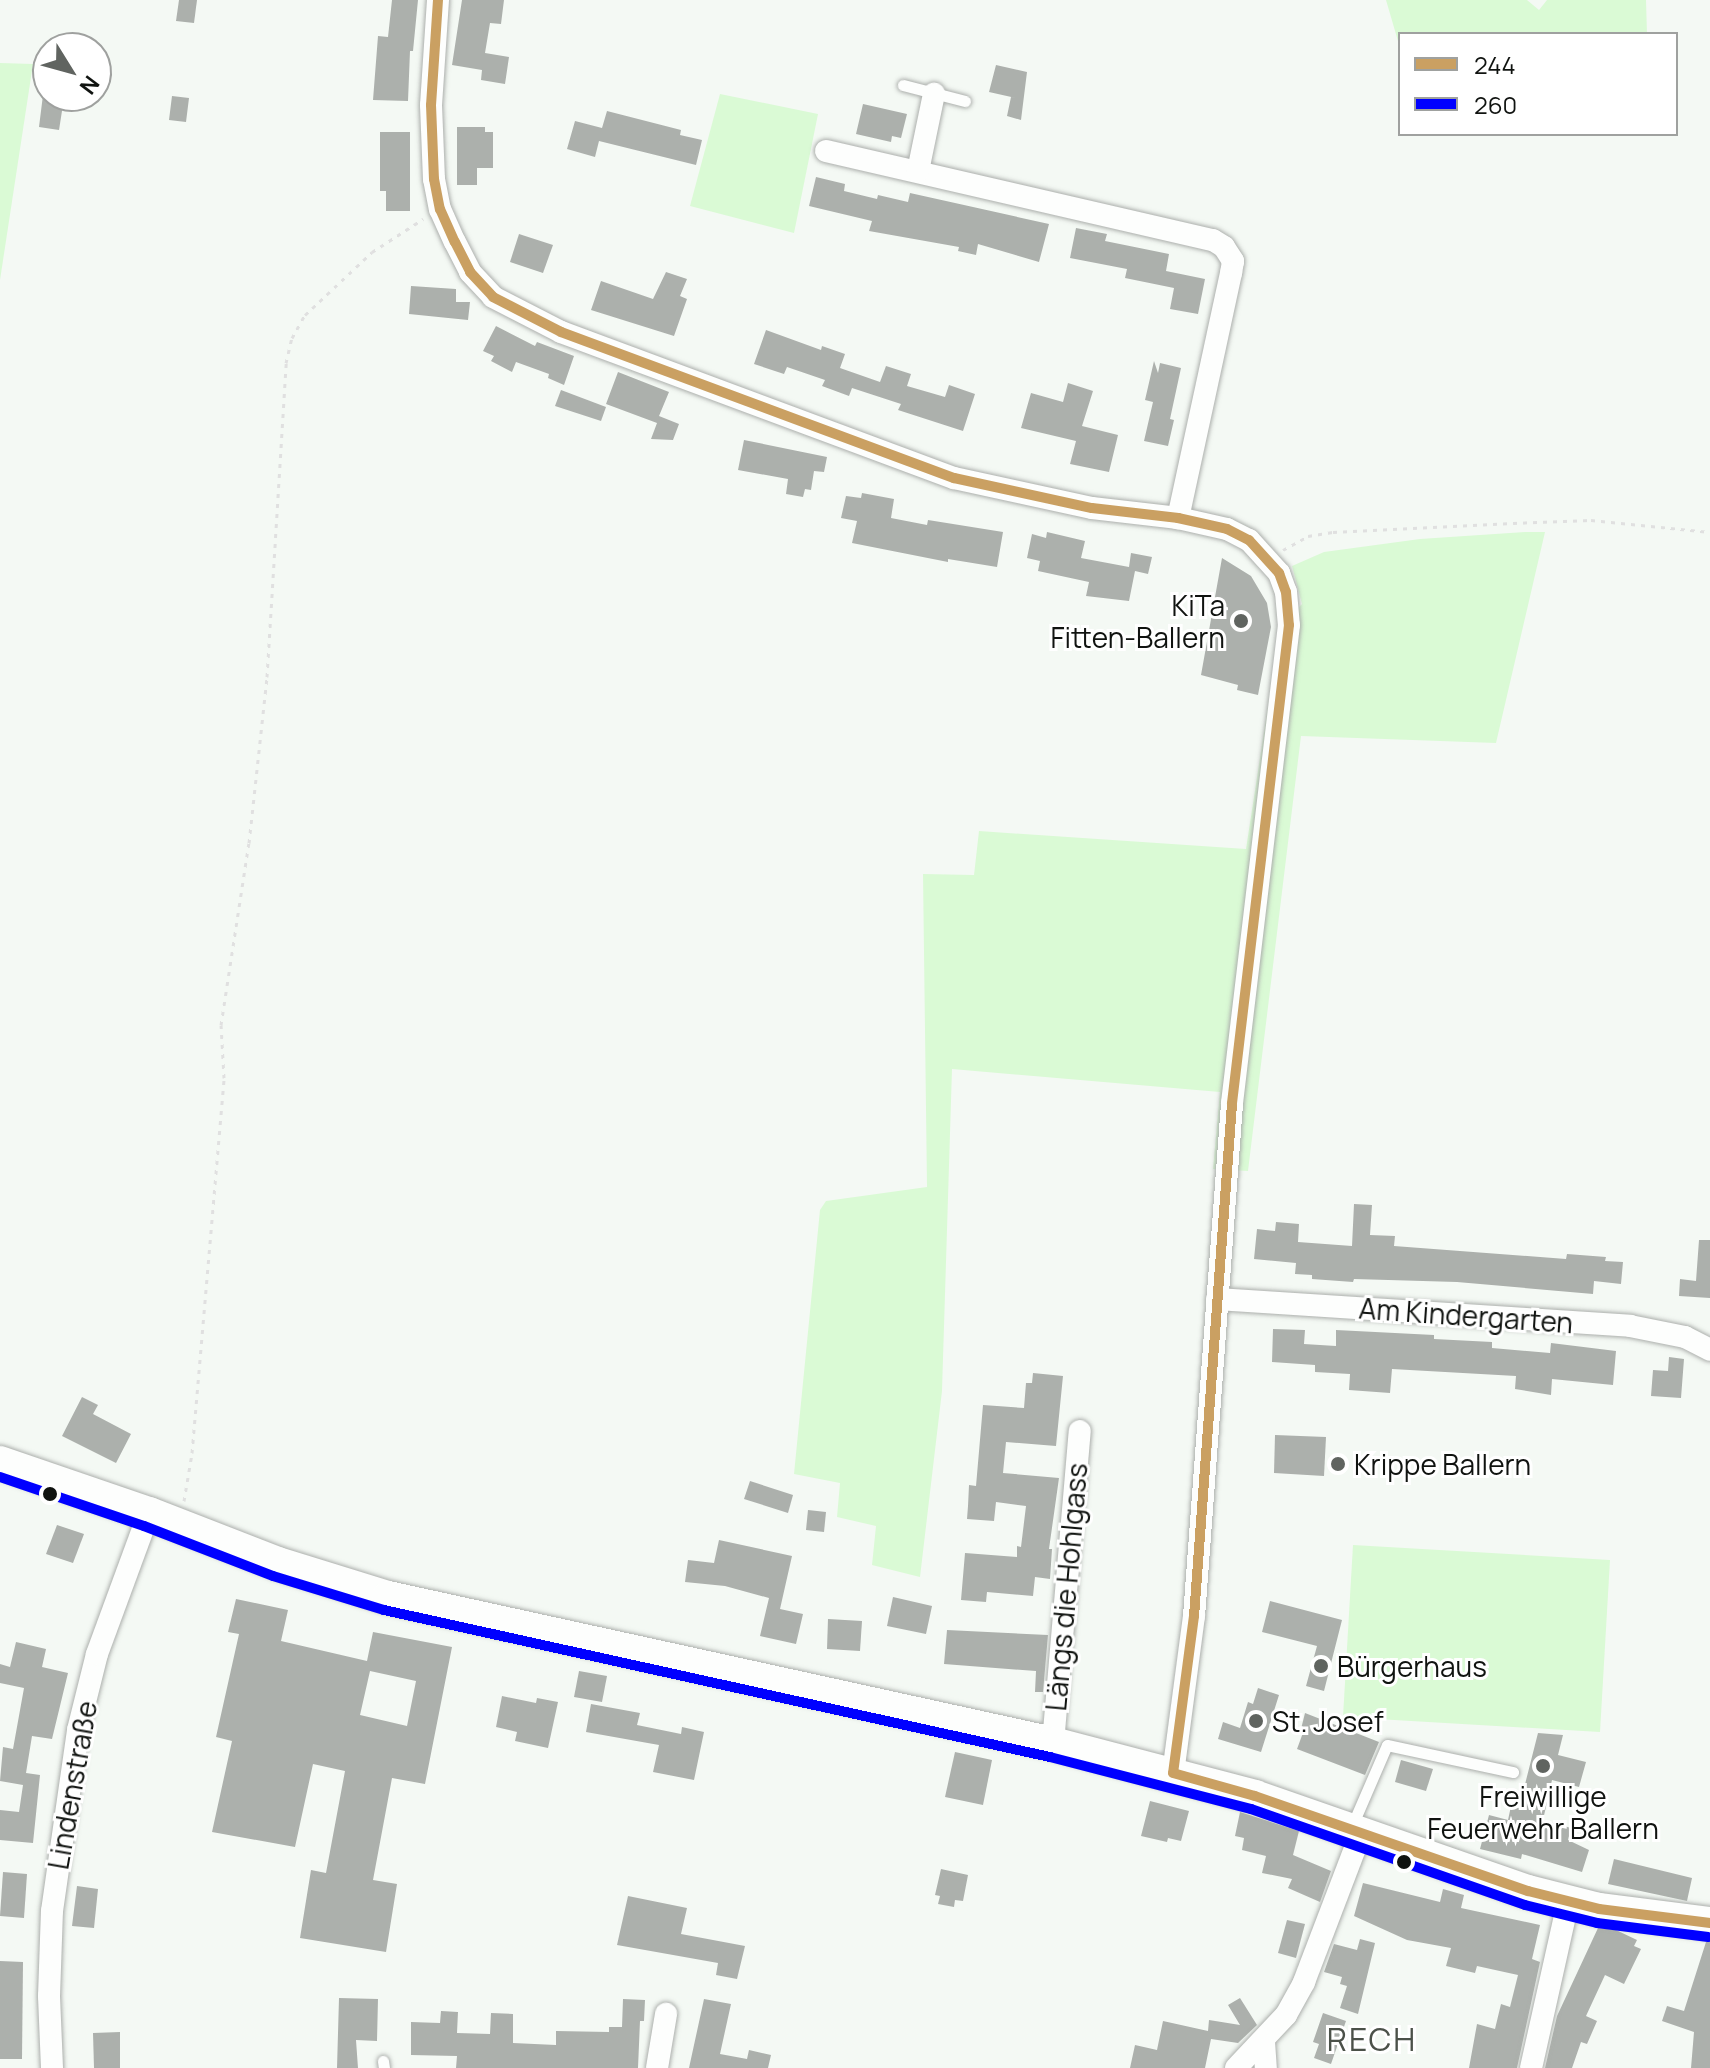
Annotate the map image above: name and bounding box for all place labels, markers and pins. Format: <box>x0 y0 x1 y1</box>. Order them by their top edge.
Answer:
place label: KiTa Fitten-Ballern <box>1050 588 1225 654</box>
marker: KiTa Fitten-Ballern <box>1232 612 1250 630</box>
place label: Krippe Ballern <box>1354 1447 1531 1481</box>
marker: Krippe Ballern <box>1329 1455 1347 1473</box>
unlabelled marker <box>42 1486 58 1502</box>
place label: Bürgerhaus <box>1337 1649 1487 1683</box>
marker: Bürgerhaus <box>1312 1657 1330 1675</box>
place label: St. Josef <box>1272 1704 1384 1738</box>
marker: St. Josef <box>1247 1712 1265 1730</box>
marker: Freiwillige Feuerwehr Ballern <box>1534 1757 1552 1775</box>
place label: Freiwillige Feuerwehr Ballern <box>1427 1779 1659 1845</box>
unlabelled marker <box>1396 1854 1412 1870</box>

